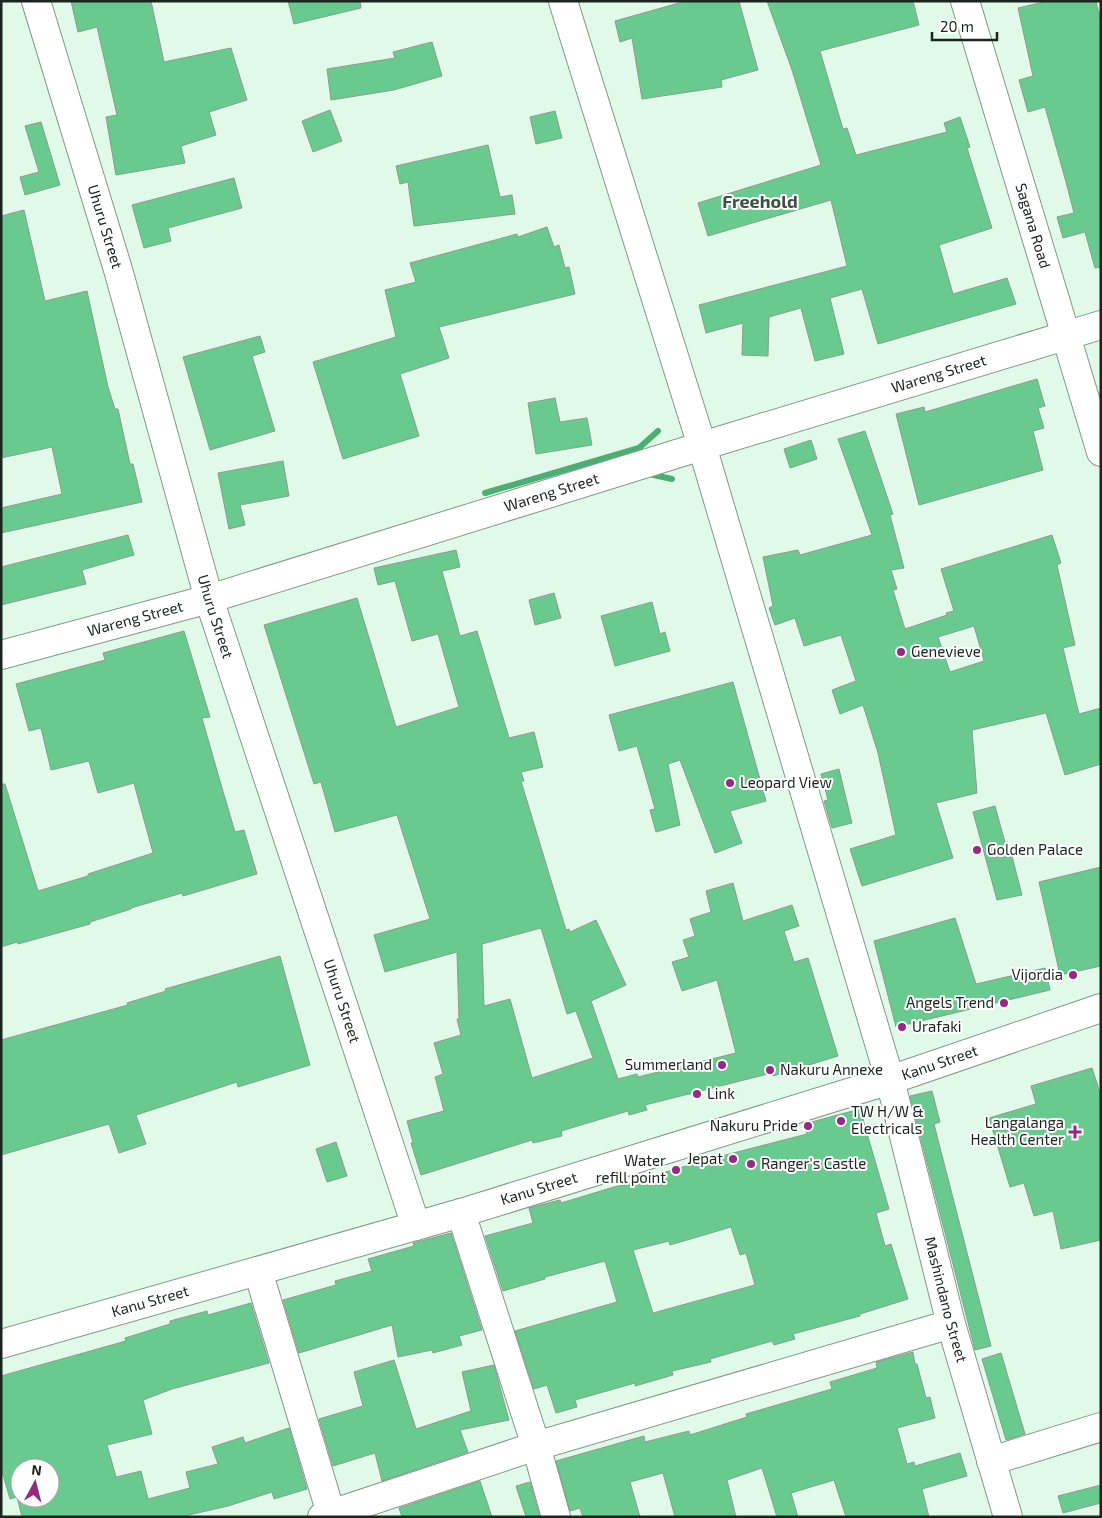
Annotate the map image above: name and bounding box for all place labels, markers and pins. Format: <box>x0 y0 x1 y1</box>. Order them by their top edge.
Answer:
place label: Genevieve <box>911 642 981 660</box>
marker: Genevieve <box>895 646 907 658</box>
place label: Leopard View <box>740 773 832 791</box>
marker: Leopard View <box>724 777 736 789</box>
place label: Golden Palace <box>987 840 1083 858</box>
marker: Golden Palace <box>971 844 983 856</box>
place label: Vijordia <box>1011 965 1063 984</box>
marker: Vijordia <box>1067 969 1079 981</box>
place label: Angels Trend <box>906 993 994 1011</box>
marker: Angels Trend <box>998 997 1010 1009</box>
place label: Urafaki <box>912 1017 962 1035</box>
marker: Urafaki <box>896 1021 908 1033</box>
place label: Summerland <box>625 1055 712 1073</box>
marker: Summerland <box>716 1059 728 1071</box>
place label: Nakuru Annexe <box>780 1060 883 1078</box>
marker: Nakuru Annexe <box>764 1064 776 1076</box>
place label: Link <box>707 1084 735 1102</box>
marker: Link <box>691 1088 703 1100</box>
place label: TW H/W & Electricals <box>851 1102 924 1137</box>
place label: Langalanga Health Center <box>970 1113 1064 1148</box>
marker: TW H/W & Electricals <box>835 1115 847 1127</box>
place label: Nakuru Pride <box>710 1116 798 1134</box>
marker: Nakuru Pride <box>802 1120 814 1132</box>
marker: Langalanga Health Center <box>1068 1125 1082 1139</box>
place label: Jepat <box>687 1149 723 1167</box>
place label: Water refill point <box>596 1151 666 1186</box>
marker: Jepat <box>727 1153 739 1165</box>
place label: Ranger's Castle <box>761 1154 866 1172</box>
marker: Ranger's Castle <box>745 1158 757 1170</box>
marker: Water refill point <box>670 1164 682 1176</box>

